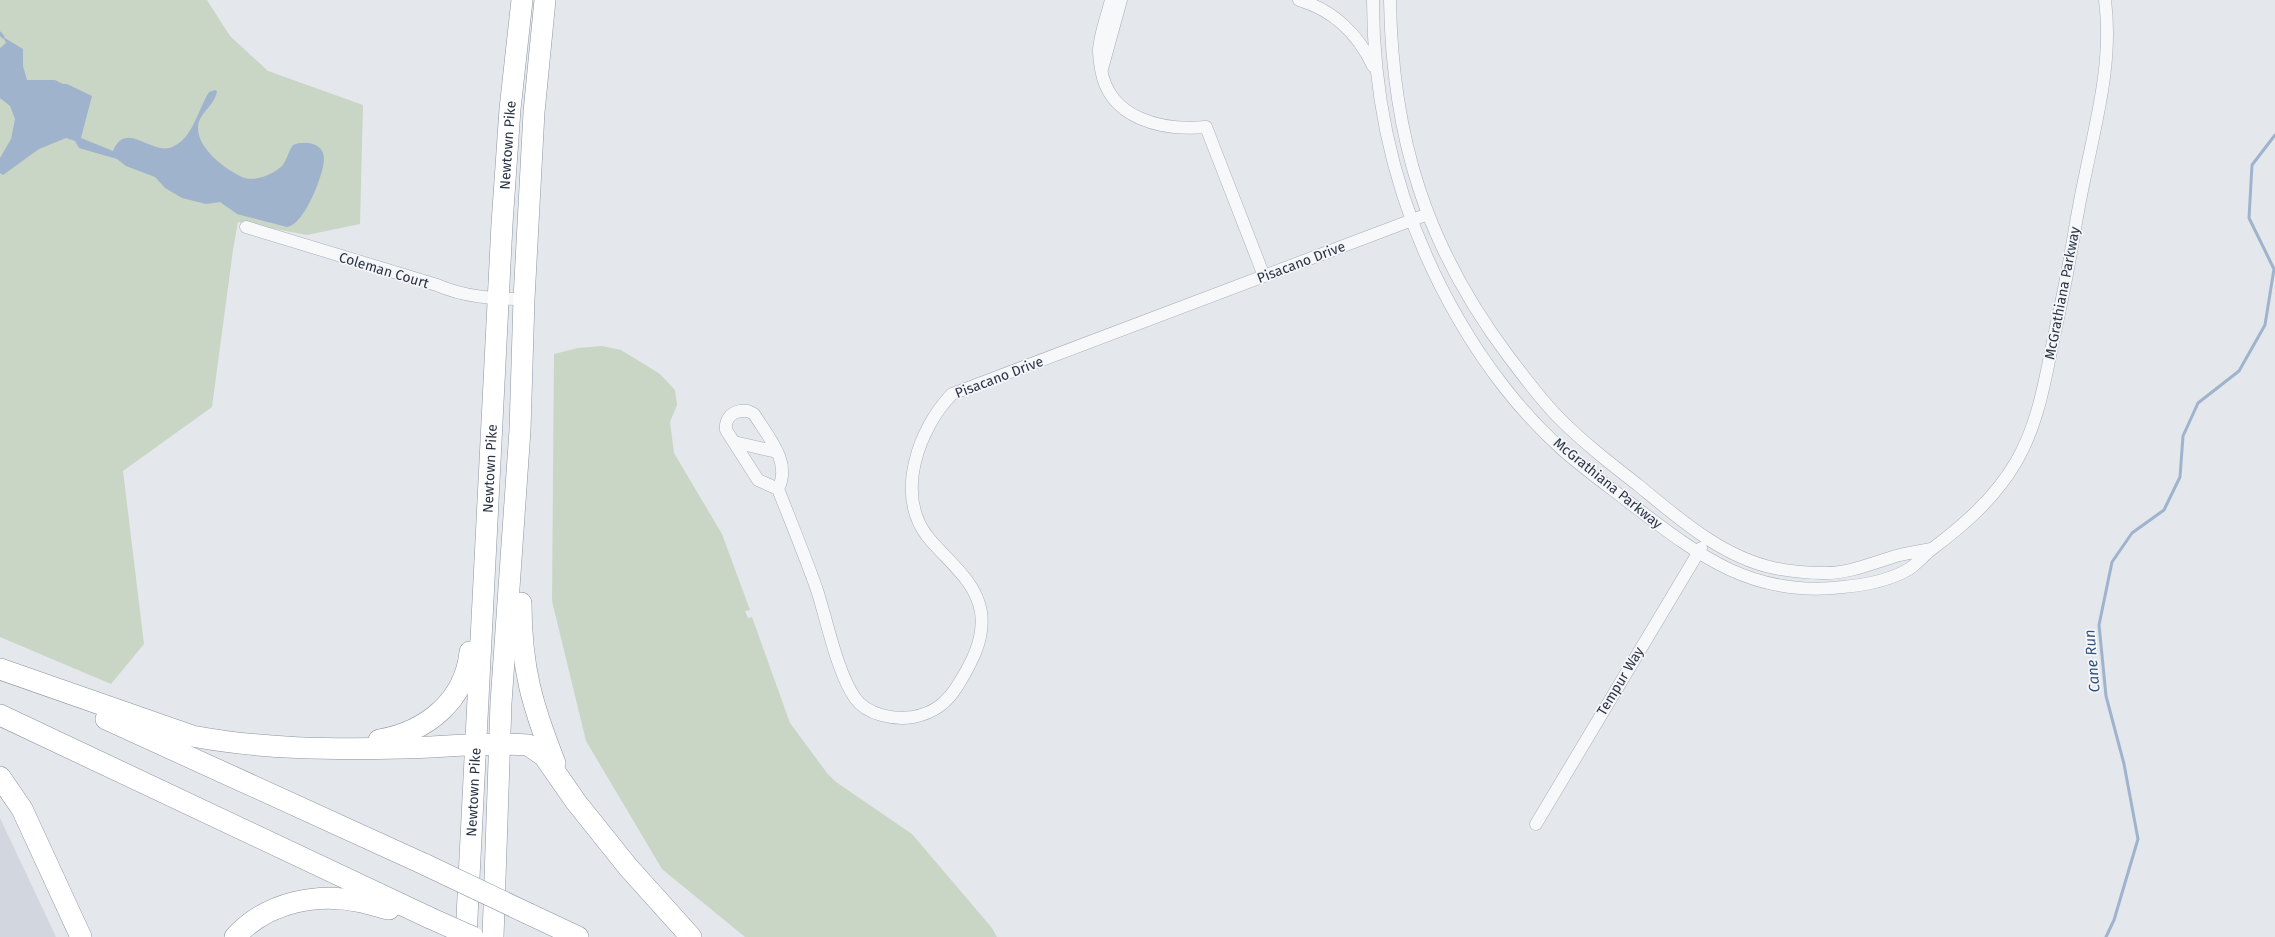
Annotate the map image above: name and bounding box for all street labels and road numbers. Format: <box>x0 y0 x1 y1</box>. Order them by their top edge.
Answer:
street label: Newtown Pike <box>496 100 520 190</box>
street label: McGrathiana Parkway <box>2041 225 2084 361</box>
street label: Pisacano Drive <box>1255 238 1348 287</box>
street label: Coleman Court <box>337 249 432 293</box>
street label: Pisacano Drive <box>953 353 1046 402</box>
street label: Newtown Pike <box>479 424 501 514</box>
street label: McGrathiana Parkway <box>1550 434 1666 533</box>
street label: Tempur Way <box>1593 644 1648 719</box>
street label: Newtown Pike <box>463 747 485 837</box>

